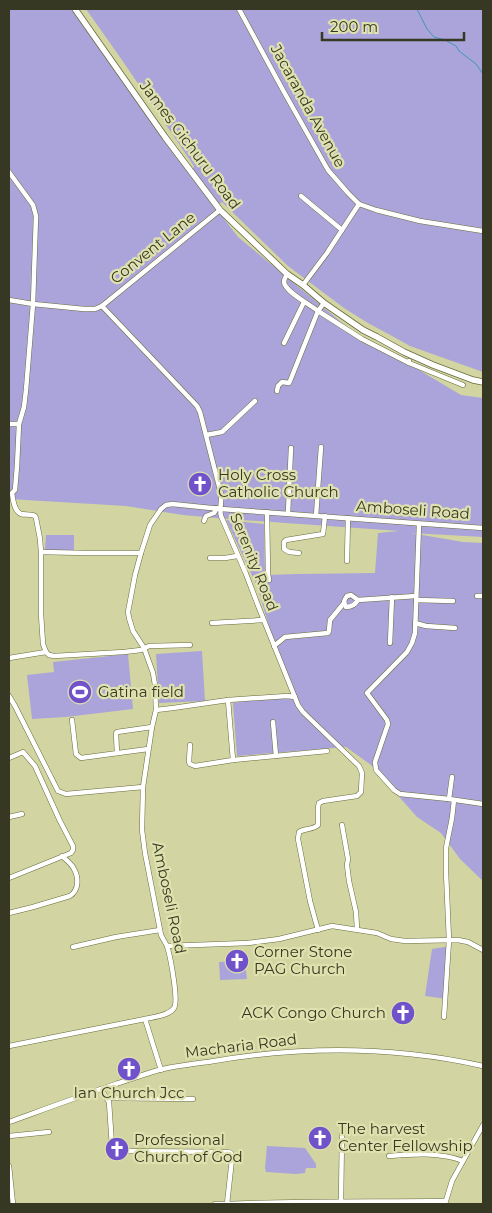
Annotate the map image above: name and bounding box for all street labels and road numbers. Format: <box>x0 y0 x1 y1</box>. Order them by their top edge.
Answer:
street label: Jacaranda Avenue <box>266 40 350 171</box>
street label: James Gichuru Road <box>135 76 245 213</box>
street label: Convent Lane <box>106 208 199 288</box>
street label: Amboseli Road <box>356 496 470 523</box>
street label: Serenity Road <box>226 510 283 614</box>
street label: Amboseli Road <box>148 840 191 956</box>
street label: Macharia Road <box>184 1029 298 1062</box>

